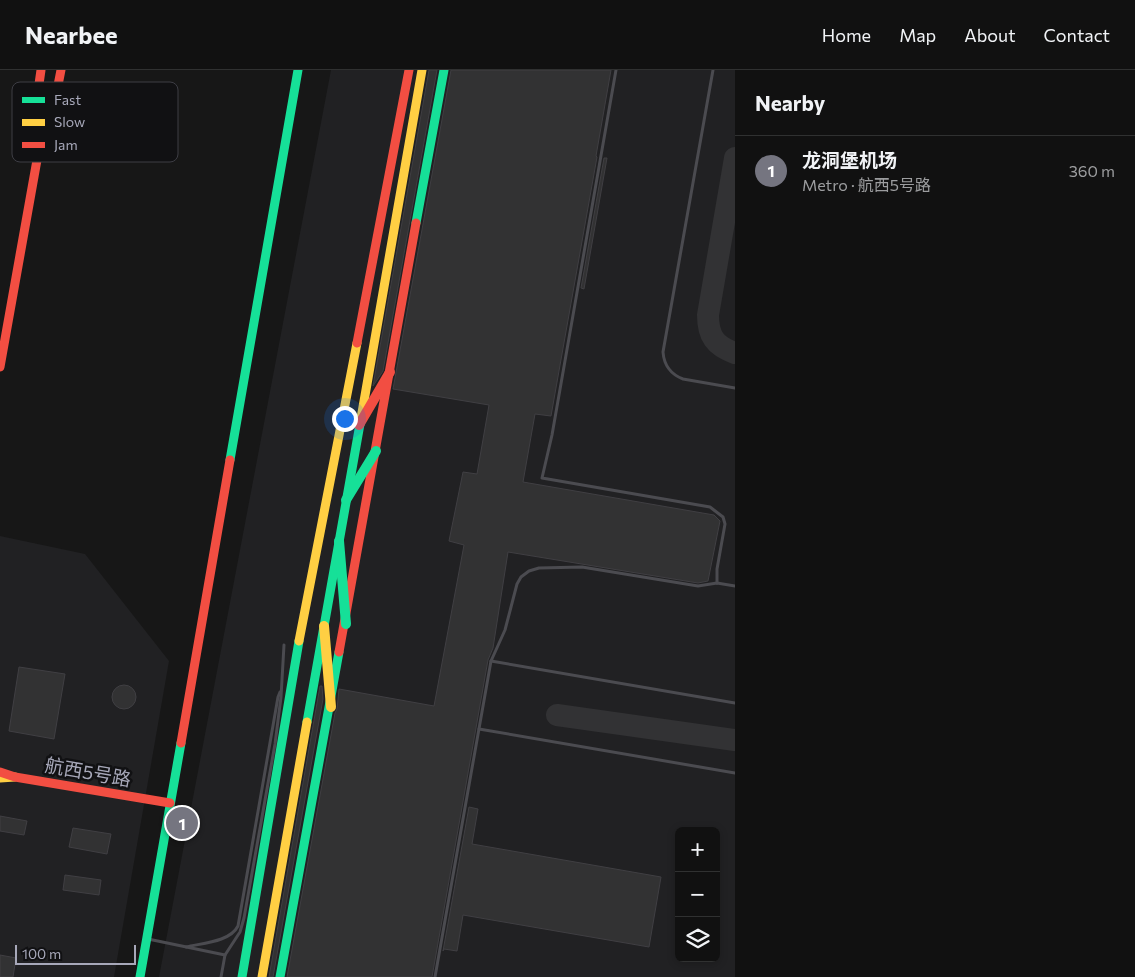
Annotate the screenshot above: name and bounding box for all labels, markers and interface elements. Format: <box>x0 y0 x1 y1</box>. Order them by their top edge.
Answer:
text: Nearbee <box>25 20 118 49</box>
text: Home <box>822 24 871 46</box>
text: Map <box>899 24 936 46</box>
text: About <box>964 24 1016 46</box>
text: Contact <box>1044 24 1110 46</box>
legend <box>12 82 178 162</box>
text: Nearby <box>755 90 825 115</box>
text: Fast <box>54 91 81 108</box>
text: Slow <box>54 113 85 130</box>
text: Jam <box>54 136 78 153</box>
text: 龙洞堡机场 <box>802 148 897 171</box>
text: 1 <box>767 161 775 180</box>
text: 360 m <box>1069 161 1115 180</box>
text: Metro · 航西5号路 <box>802 175 931 194</box>
your location <box>332 406 358 432</box>
street label: 航西5号路 <box>43 753 133 790</box>
pin: 1 <box>166 804 198 842</box>
map controls <box>675 827 720 962</box>
button: + <box>675 827 720 872</box>
button: − <box>675 872 720 917</box>
button: layers <box>675 917 720 962</box>
scale bar <box>15 942 136 965</box>
text: 100 m <box>22 945 61 962</box>

